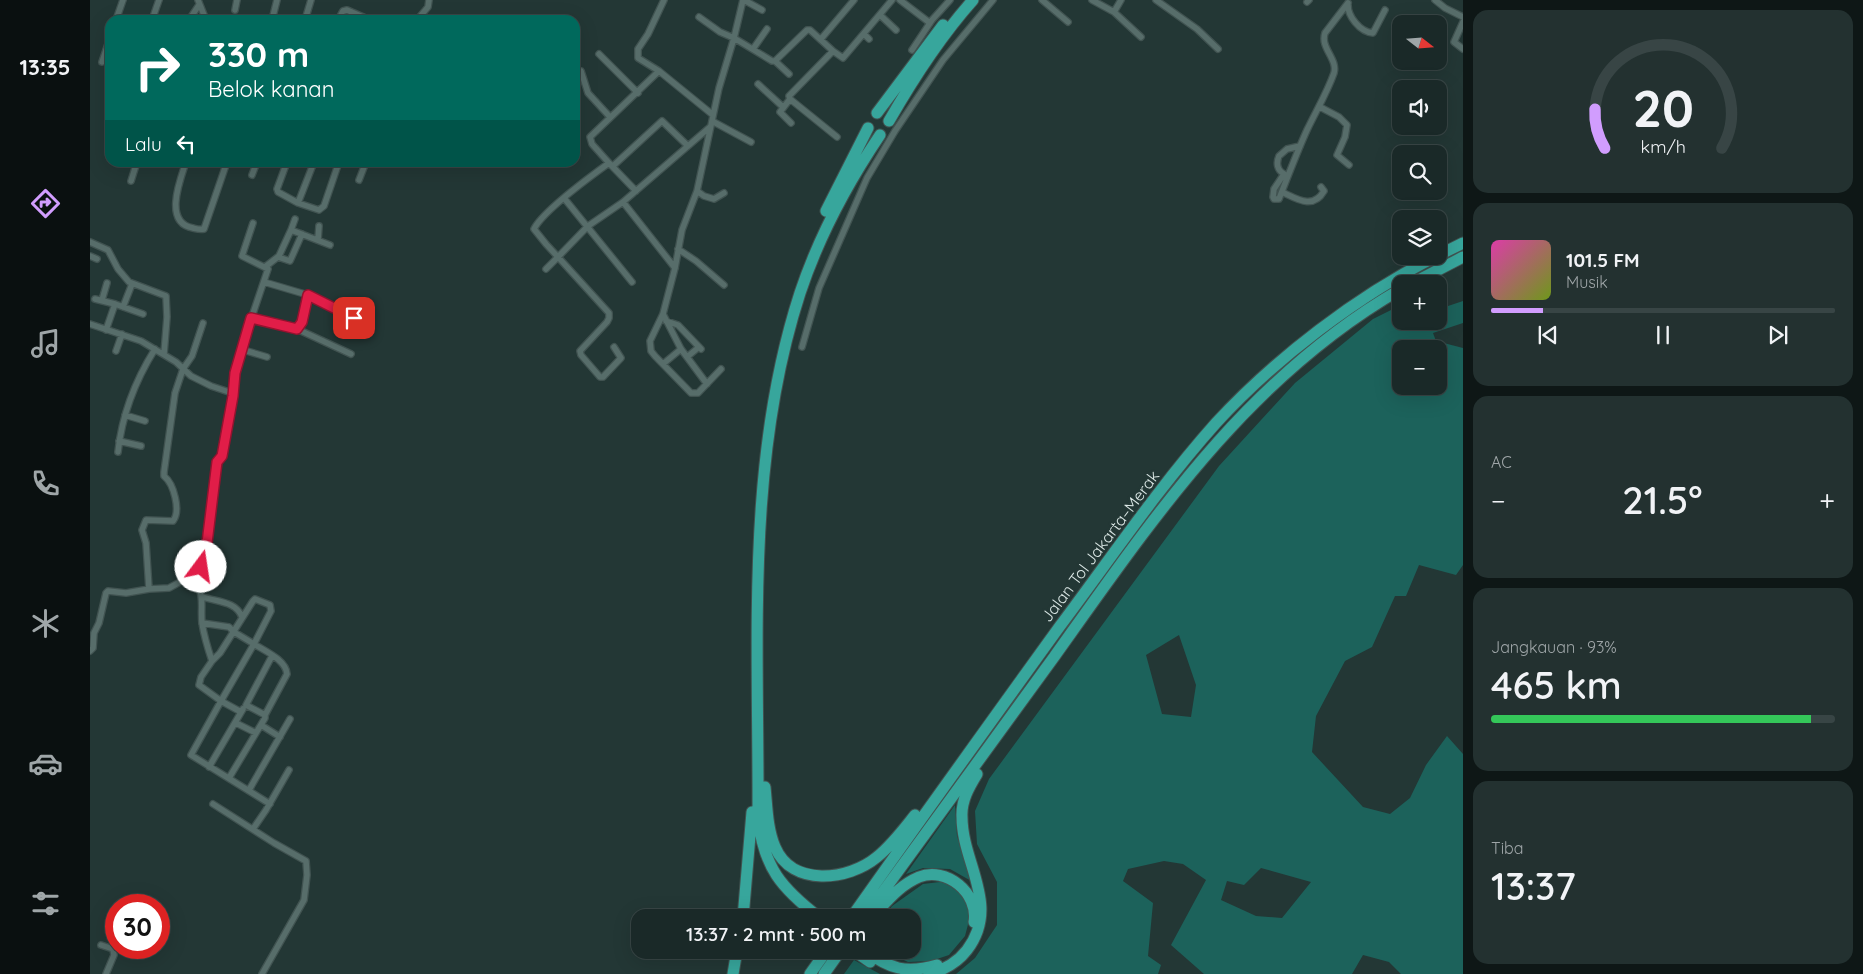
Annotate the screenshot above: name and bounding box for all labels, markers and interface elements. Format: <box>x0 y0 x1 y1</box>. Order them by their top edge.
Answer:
north arrow <box>1392 15 1448 70</box>
map controls <box>1392 15 1447 395</box>
text: 330 m <box>208 32 309 76</box>
icon: right <box>125 35 190 100</box>
text: 13:35 <box>20 53 70 81</box>
text: Belok kanan <box>208 75 334 103</box>
text: 20 <box>1632 75 1694 140</box>
button: sound <box>1392 80 1447 135</box>
icon: left <box>172 130 200 158</box>
text: Lalu <box>125 132 162 156</box>
text: km/h <box>1640 135 1686 157</box>
button: search <box>1392 145 1447 200</box>
icon: directions <box>28 186 63 221</box>
button: layers <box>1392 210 1447 265</box>
text: 101.5 FM <box>1566 248 1640 272</box>
text: Musik <box>1566 272 1608 292</box>
button: + <box>1392 275 1447 330</box>
pin <box>333 297 375 339</box>
icon: arrive <box>340 304 368 332</box>
icon: previous <box>1534 321 1562 349</box>
icon: pause <box>1649 321 1677 349</box>
icon: next <box>1764 321 1792 349</box>
icon: music <box>28 326 63 361</box>
button: − <box>1392 340 1447 395</box>
text: AC <box>1491 452 1512 472</box>
icon: phone <box>28 466 63 501</box>
street label: Jalan Tol Jakarta–Merak <box>1037 466 1163 626</box>
text: 21.5° <box>1622 476 1703 524</box>
text: − <box>1491 483 1506 518</box>
text: + <box>1819 483 1835 518</box>
position arrow <box>174 540 226 592</box>
icon: climate <box>28 606 63 641</box>
text: Jangkauan · 93% <box>1491 637 1617 657</box>
text: 465 km <box>1491 661 1622 709</box>
icon: car <box>28 746 63 781</box>
text: Tiba <box>1491 838 1523 858</box>
text: 13:37 <box>1491 862 1576 910</box>
icon: filters <box>28 886 63 921</box>
speed limit sign: 30 <box>105 894 170 959</box>
text: 13:37 · 2 mnt · 500 m <box>686 922 866 946</box>

